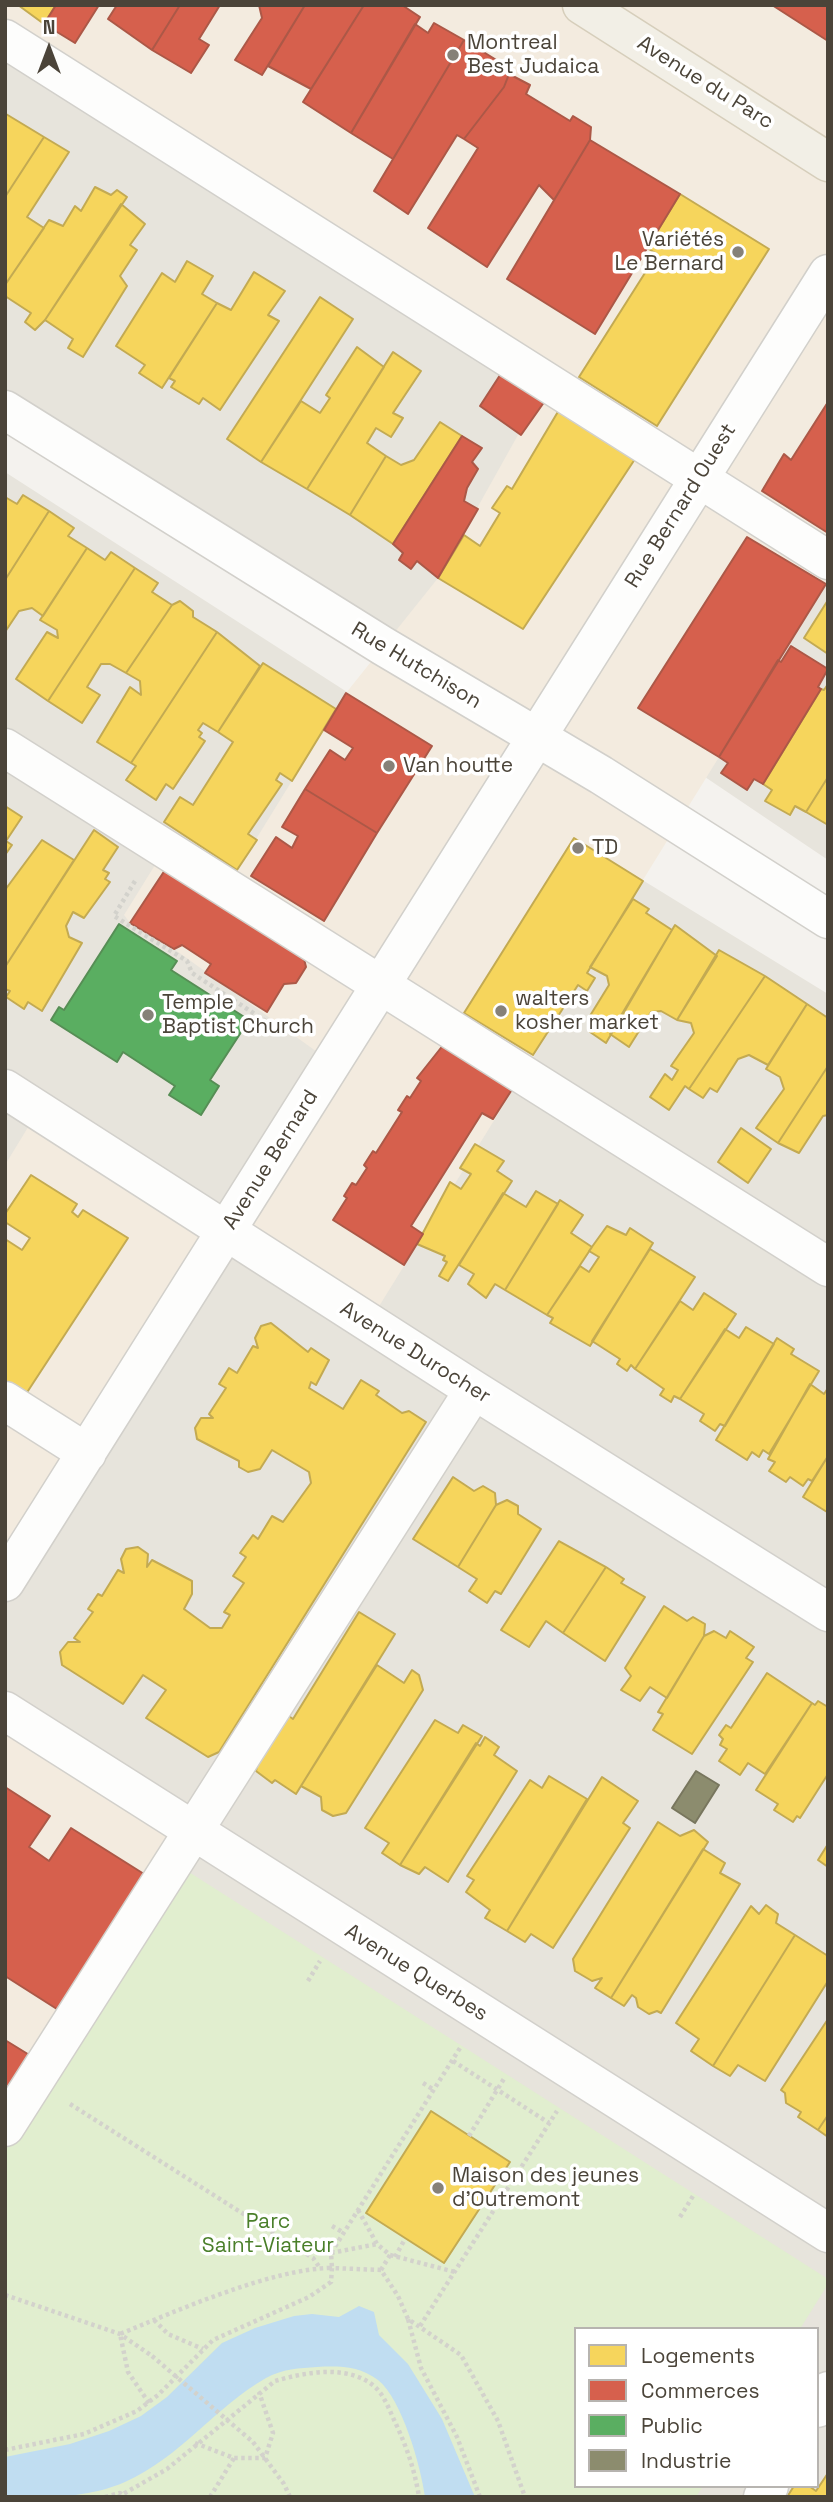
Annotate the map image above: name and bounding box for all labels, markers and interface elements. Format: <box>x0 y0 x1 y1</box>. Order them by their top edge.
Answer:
north arrow <box>14 14 84 84</box>
text: N <box>43 15 55 40</box>
place label: Montreal Best Judaica <box>467 30 599 80</box>
street label: Avenue du Parc <box>632 31 778 135</box>
marker: Montreal Best Judaica <box>445 47 461 63</box>
place label: Variétés Le Bernard <box>615 227 724 277</box>
marker: Variétés Le Bernard <box>730 244 746 260</box>
street label: Rue Bernard Ouest <box>620 419 742 593</box>
street label: Rue Hutchison <box>346 617 486 715</box>
place label: Van houtte <box>403 753 513 779</box>
marker: Van houtte <box>381 758 397 774</box>
place label: TD <box>592 835 618 861</box>
marker: TD <box>570 840 586 856</box>
place label: walters kosher market <box>515 986 659 1036</box>
place label: Temple Baptist Church <box>162 990 314 1040</box>
marker: walters kosher market <box>493 1003 509 1019</box>
marker: Temple Baptist Church <box>140 1007 156 1023</box>
street label: Avenue Bernard <box>218 1086 324 1234</box>
street label: Avenue Durocher <box>335 1297 495 1409</box>
street label: Avenue Querbes <box>340 1919 492 2027</box>
place label: Maison des jeunes d’Outremont <box>452 2163 639 2213</box>
marker: Maison des jeunes d’Outremont <box>430 2180 446 2196</box>
park label: Parc Saint-Viateur <box>202 2209 334 2259</box>
legend <box>574 2327 819 2488</box>
text: Logements <box>641 2342 755 2369</box>
text: Commerces <box>641 2377 760 2404</box>
text: Public <box>641 2412 703 2439</box>
text: Industrie <box>641 2447 731 2474</box>

